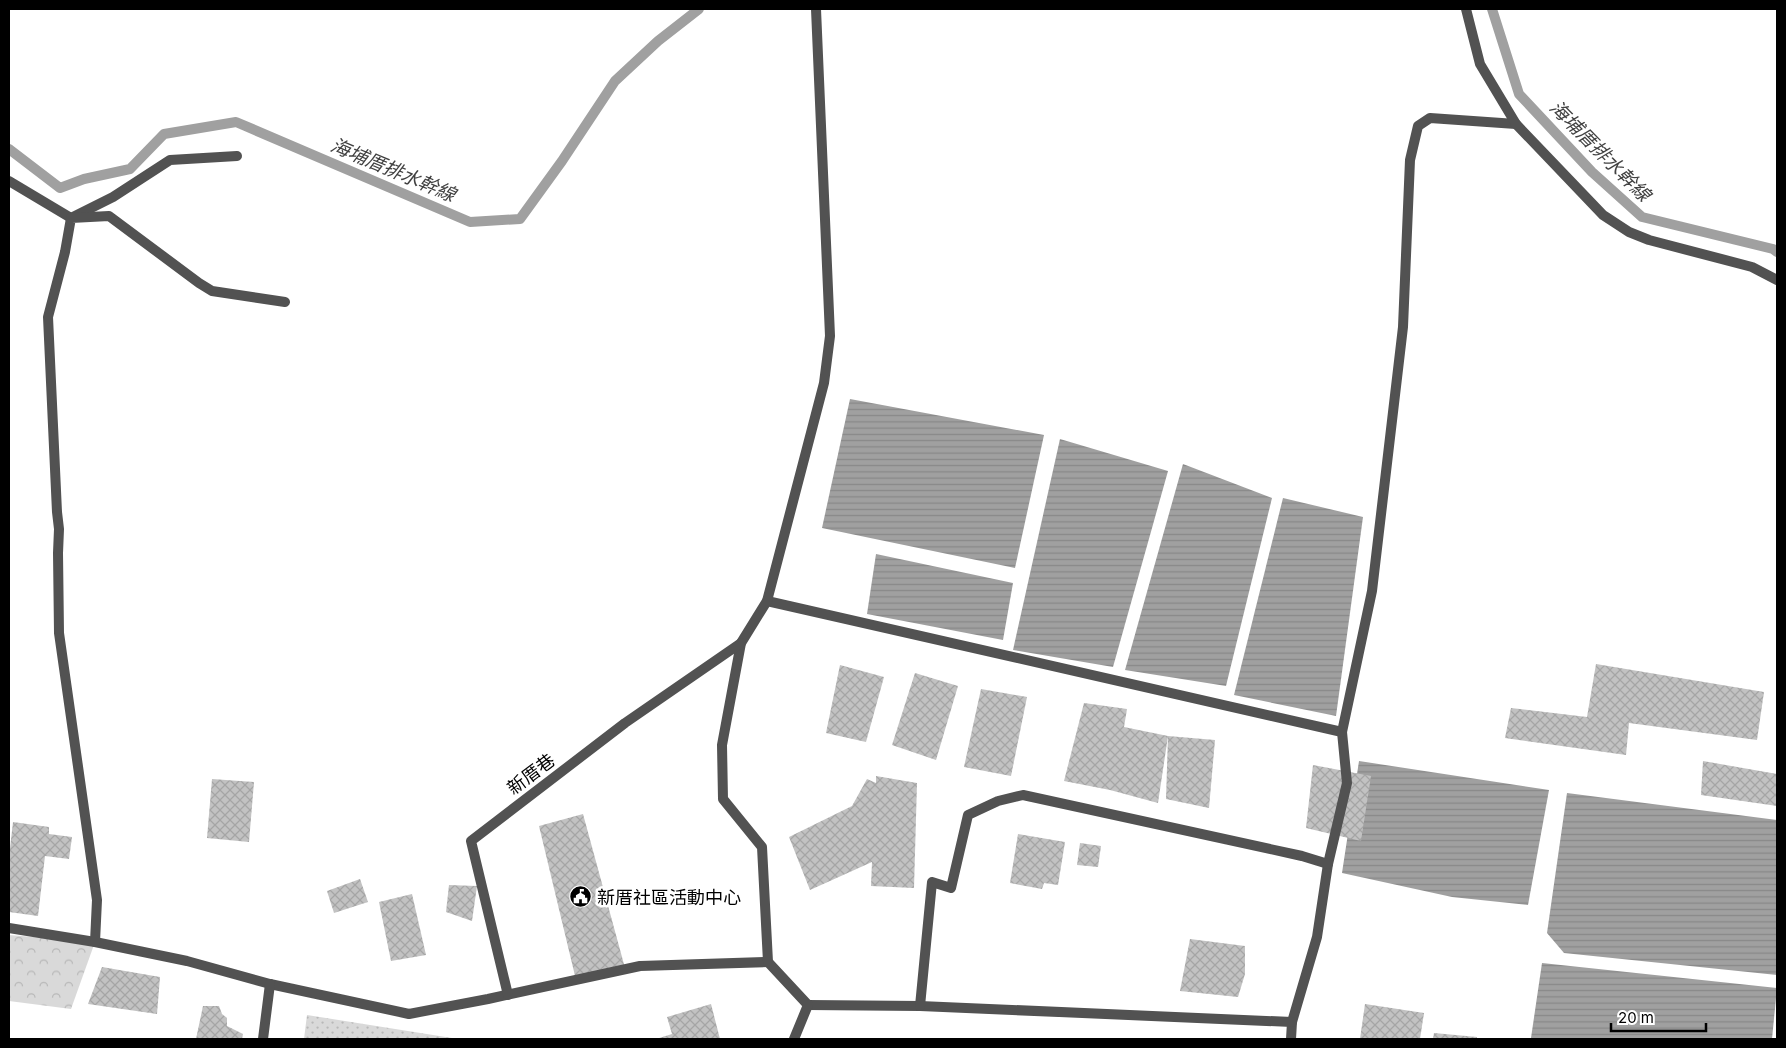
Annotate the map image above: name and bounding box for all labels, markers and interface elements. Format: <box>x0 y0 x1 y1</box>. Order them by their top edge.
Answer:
water label: 海埔厝排水幹線 <box>1545 96 1657 208</box>
water label: 海埔厝排水幹線 <box>327 133 461 207</box>
street label: 新厝巷 <box>503 749 559 799</box>
public building icon: 新厝社區活動中心 <box>569 885 593 909</box>
place label: 新厝社區活動中心 <box>597 887 741 908</box>
scale bar <box>1611 1000 1706 1032</box>
text: 20 m <box>1618 1008 1654 1027</box>

